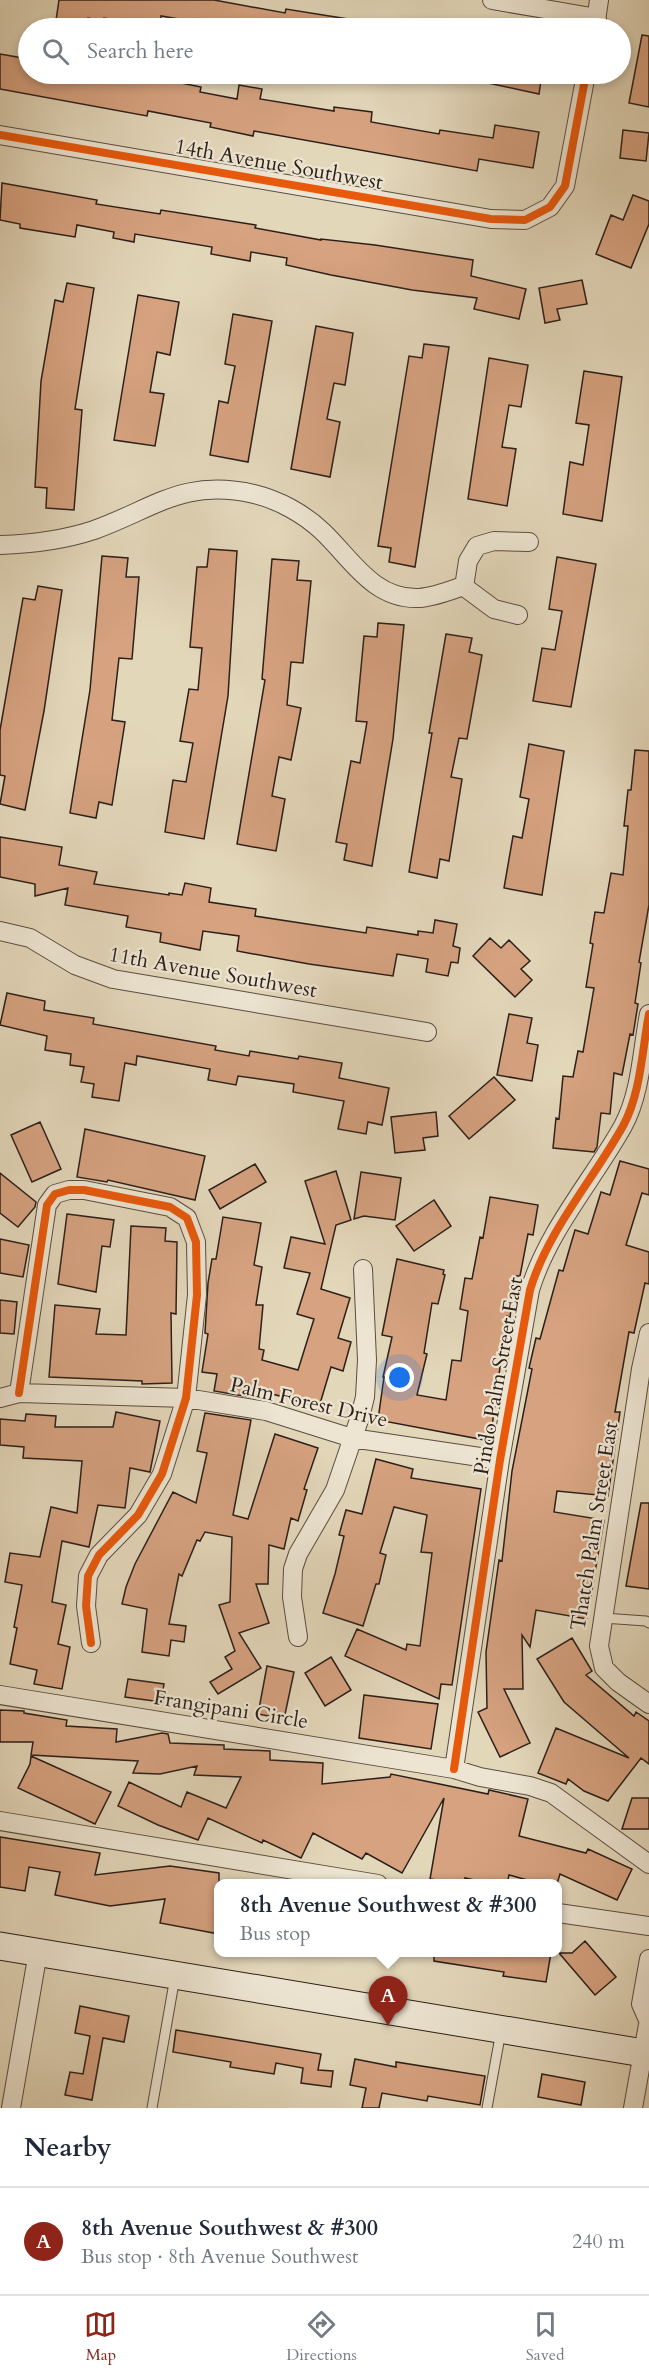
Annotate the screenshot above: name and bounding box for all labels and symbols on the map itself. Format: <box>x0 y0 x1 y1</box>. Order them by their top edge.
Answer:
street label: 14th Avenue Southwest <box>173 132 386 197</box>
street label: 11th Avenue Southwest <box>107 940 320 1005</box>
street label: Pindo Palm Street East <box>467 1274 530 1477</box>
your location <box>385 1363 414 1392</box>
street label: Palm Forest Drive <box>227 1370 391 1435</box>
street label: Thatch Palm Street East <box>564 1419 625 1633</box>
street label: Frangipani Circle <box>152 1683 310 1736</box>
pin: A <box>368 1976 408 2026</box>

